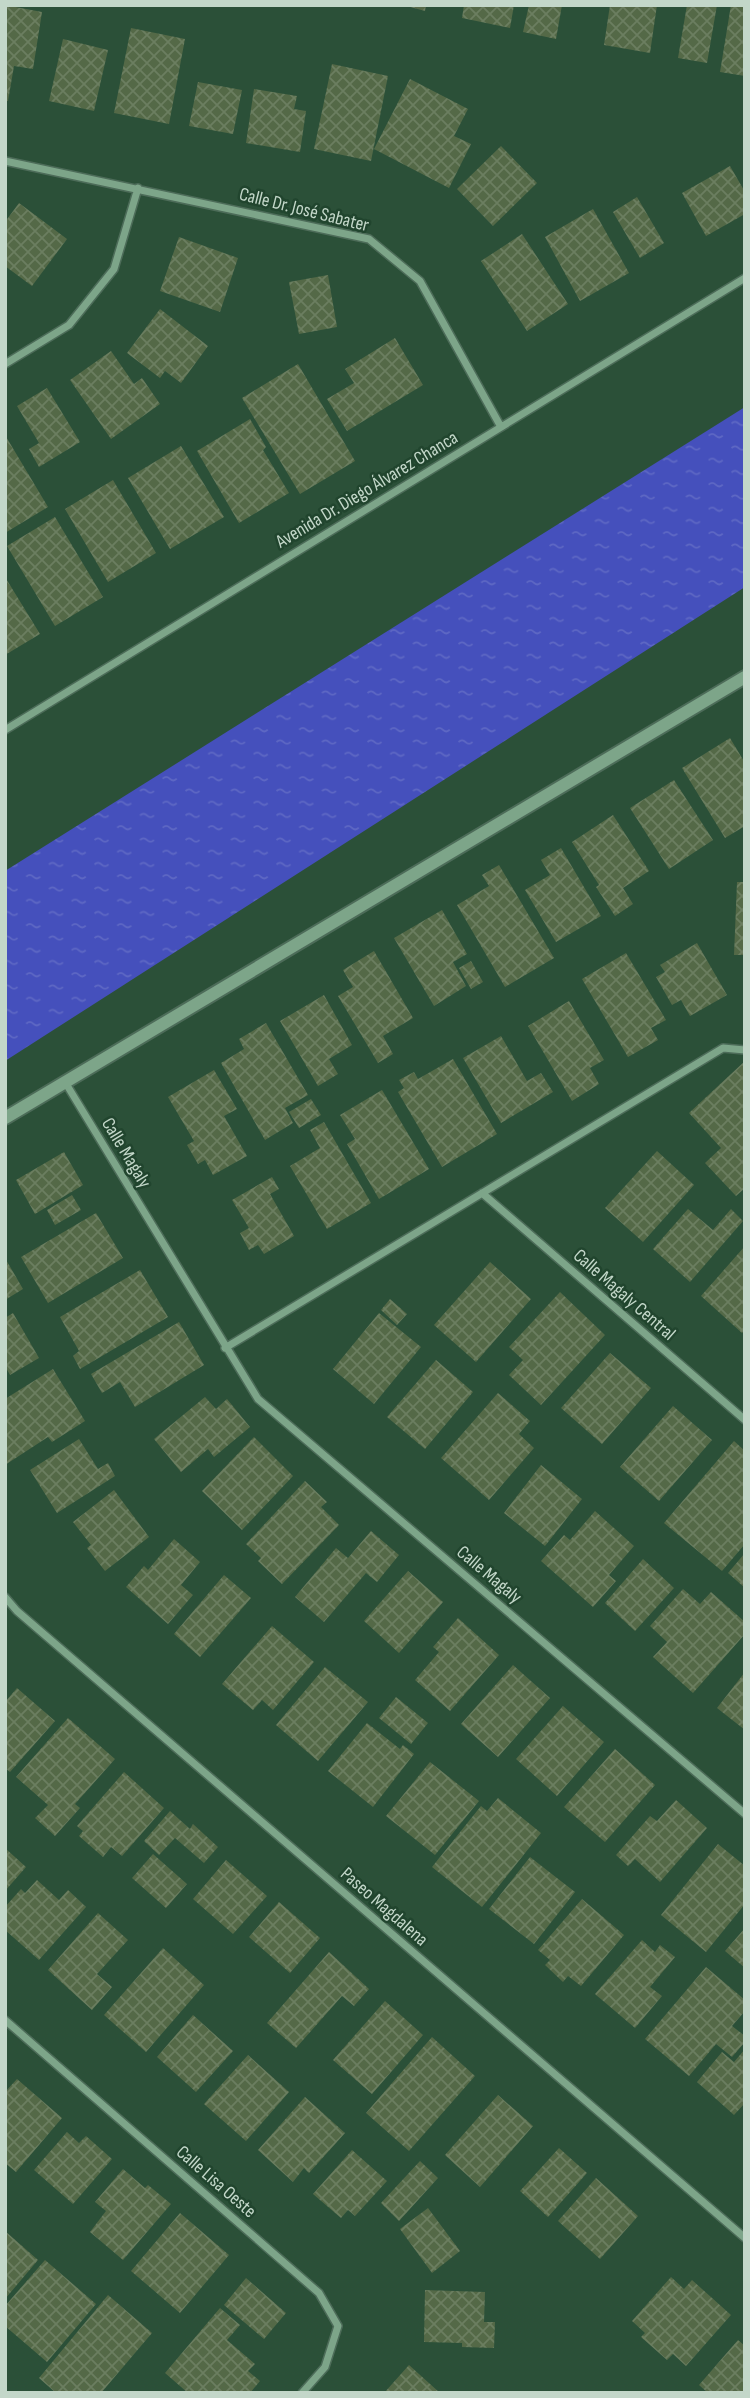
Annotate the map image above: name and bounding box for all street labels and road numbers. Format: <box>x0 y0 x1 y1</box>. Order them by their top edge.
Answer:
street label: Calle Dr. José Sabater <box>237 183 372 237</box>
street label: Avenida Dr. Diego Álvarez Chanca <box>271 426 462 554</box>
street label: Calle Magaly <box>96 1114 156 1193</box>
street label: Calle Magaly Central <box>568 1244 680 1346</box>
street label: Calle Magaly <box>452 1541 527 1609</box>
street label: Paseo Magdalena <box>336 1863 432 1951</box>
street label: Calle Lisa Oeste <box>171 2141 261 2223</box>

